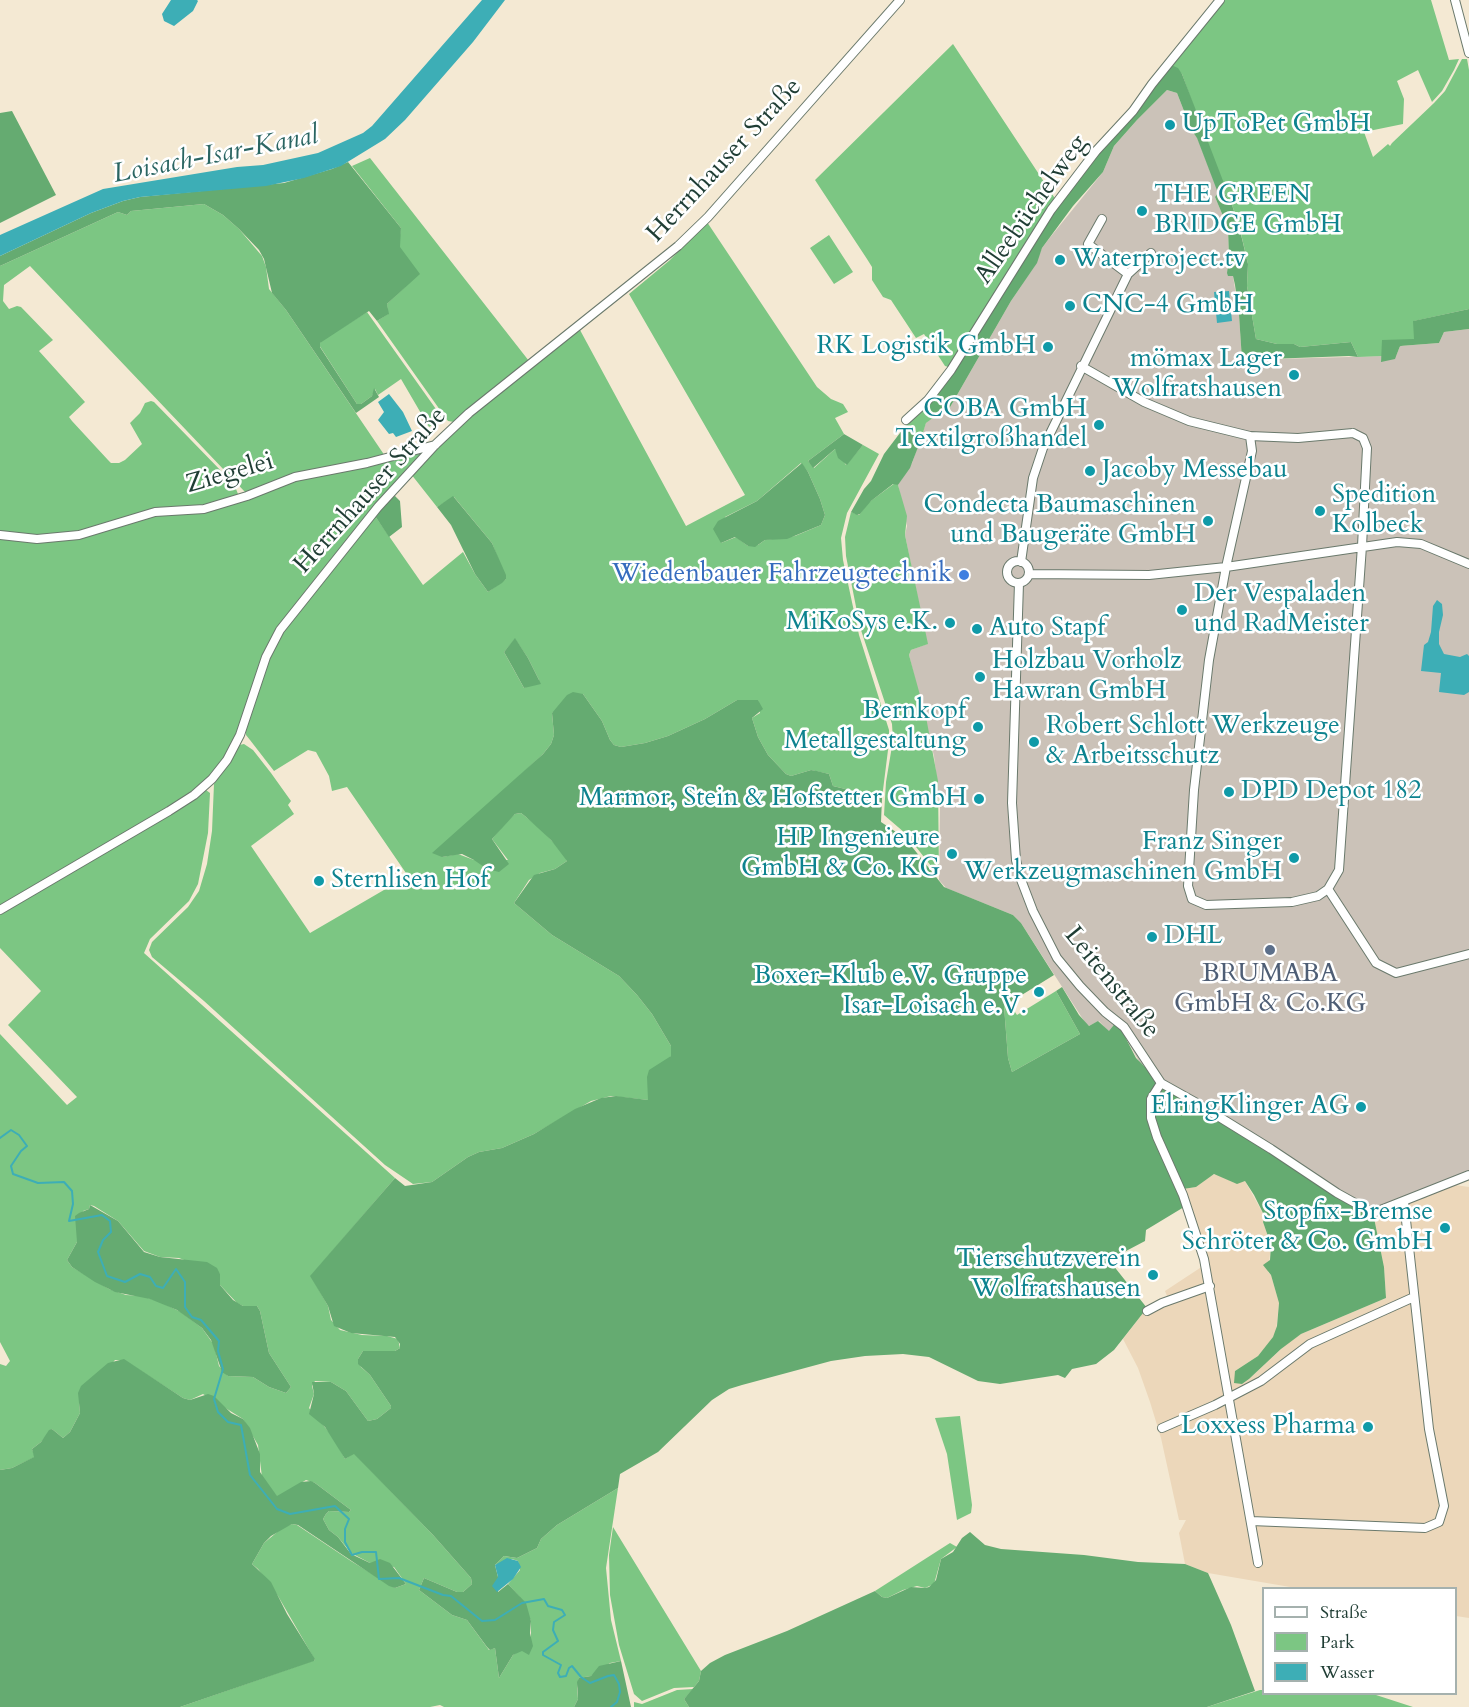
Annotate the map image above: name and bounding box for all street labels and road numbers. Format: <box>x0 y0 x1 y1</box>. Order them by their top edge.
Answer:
street label: Herrnhauser Straße <box>641 72 809 250</box>
street label: Alleebüchelweg <box>969 129 1095 291</box>
street label: Herrnhauser Straße <box>288 401 454 581</box>
street label: Ziegelei <box>183 447 277 501</box>
street label: Leitenstraße <box>1057 921 1165 1045</box>

